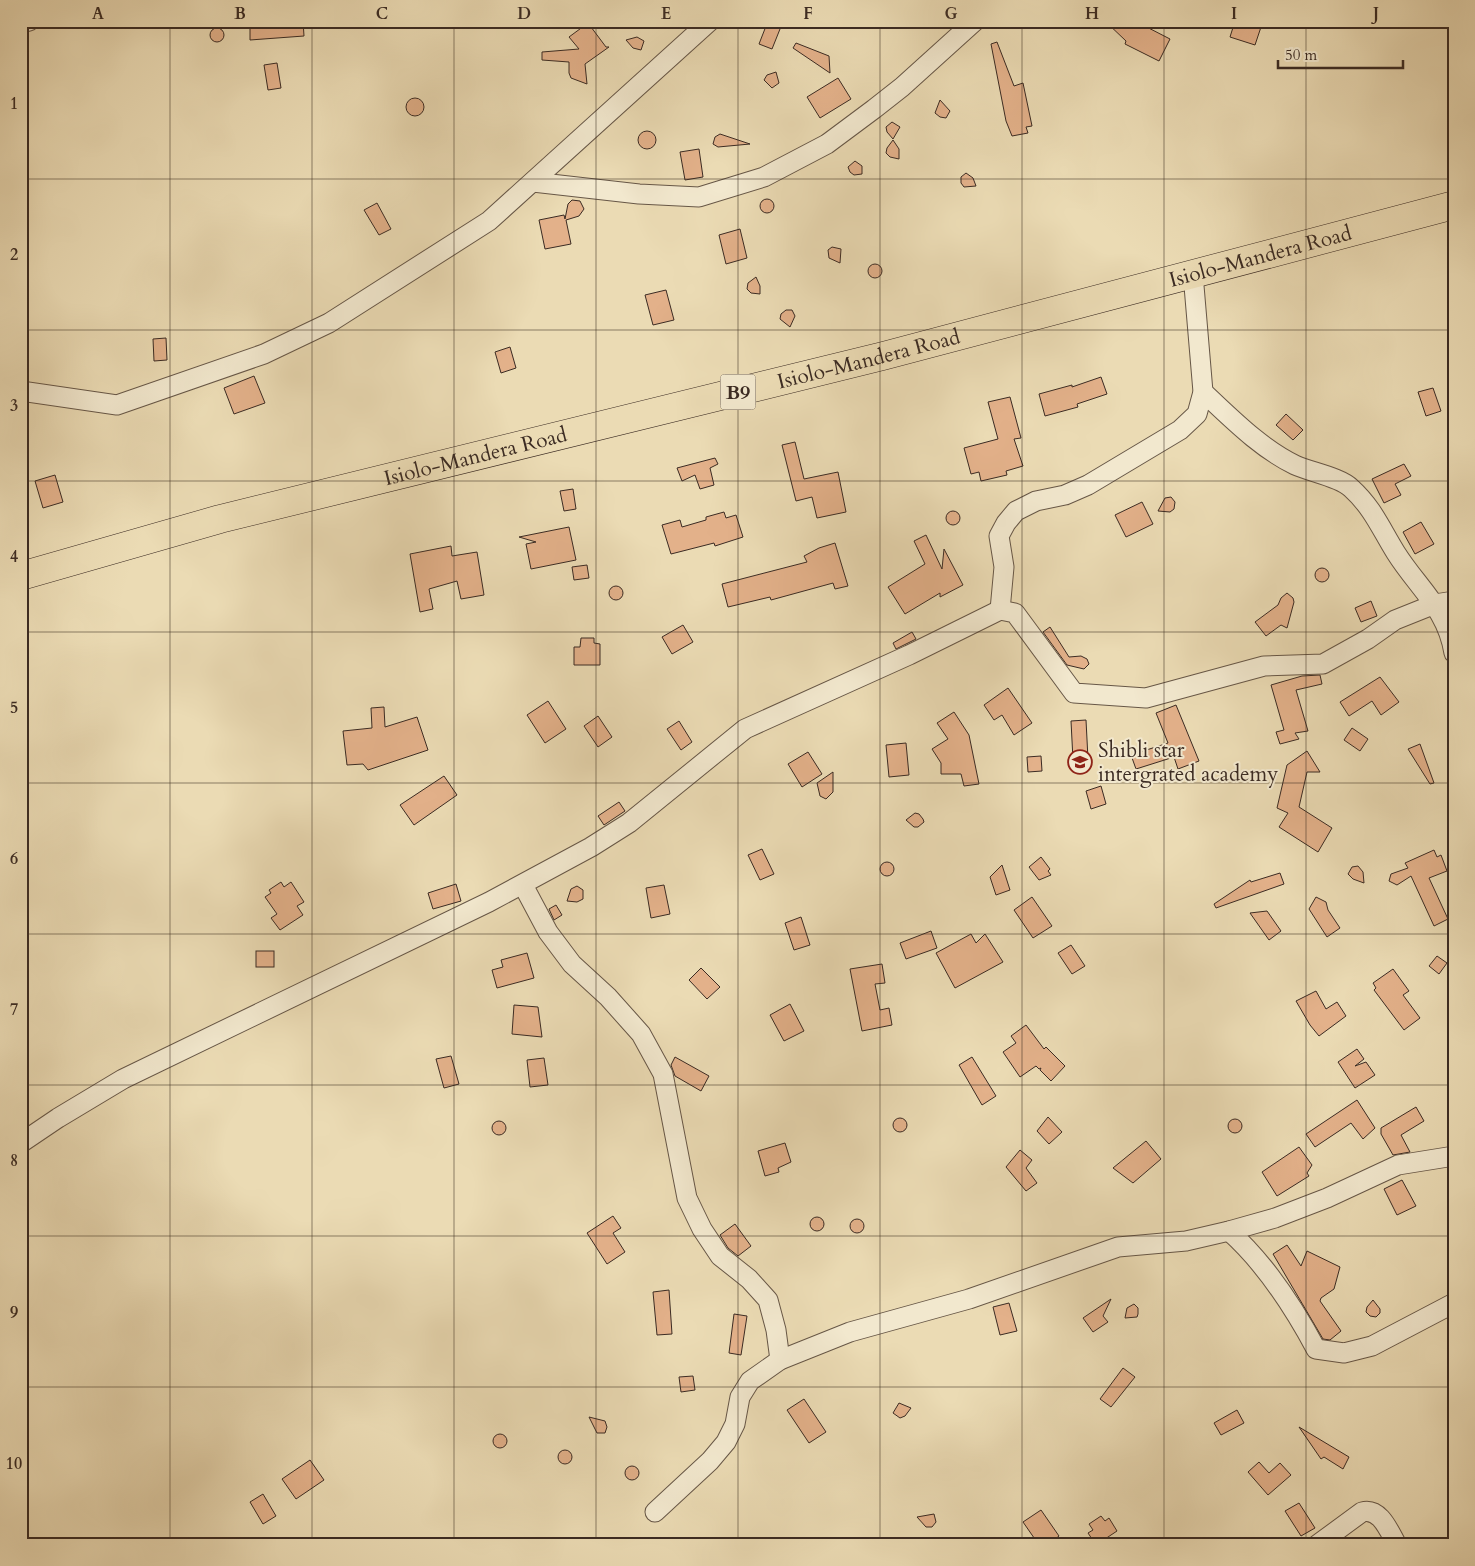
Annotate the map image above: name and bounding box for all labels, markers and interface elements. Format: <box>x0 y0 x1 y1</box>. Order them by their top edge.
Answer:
text: A <box>92 3 104 25</box>
text: B <box>234 3 246 25</box>
text: C <box>376 3 388 25</box>
text: D <box>517 3 531 25</box>
text: E <box>661 3 671 25</box>
text: F <box>803 3 813 25</box>
text: G <box>944 3 958 25</box>
text: H <box>1085 3 1099 25</box>
text: I <box>1231 3 1237 25</box>
text: J <box>1371 3 1379 25</box>
scale bar <box>1278 38 1402 70</box>
text: 50 m <box>1285 45 1317 65</box>
text: 1 <box>10 93 18 115</box>
street label: Isiolo-Mandera Road <box>1166 219 1355 295</box>
text: 2 <box>10 244 18 266</box>
street label: Isiolo-Mandera Road <box>774 322 963 396</box>
road number: B9 <box>720 374 756 410</box>
text: 3 <box>10 395 18 417</box>
street label: Isiolo-Mandera Road <box>381 420 570 493</box>
text: 4 <box>10 546 18 568</box>
text: 5 <box>10 697 18 719</box>
place label: Shibli star intergrated academy <box>1098 736 1278 789</box>
school or university icon: Shibli star intergrated academy <box>1067 749 1093 775</box>
text: 6 <box>10 848 18 870</box>
text: 7 <box>10 999 18 1021</box>
text: 8 <box>10 1150 18 1172</box>
text: 9 <box>10 1302 18 1324</box>
text: 10 <box>6 1453 22 1475</box>

